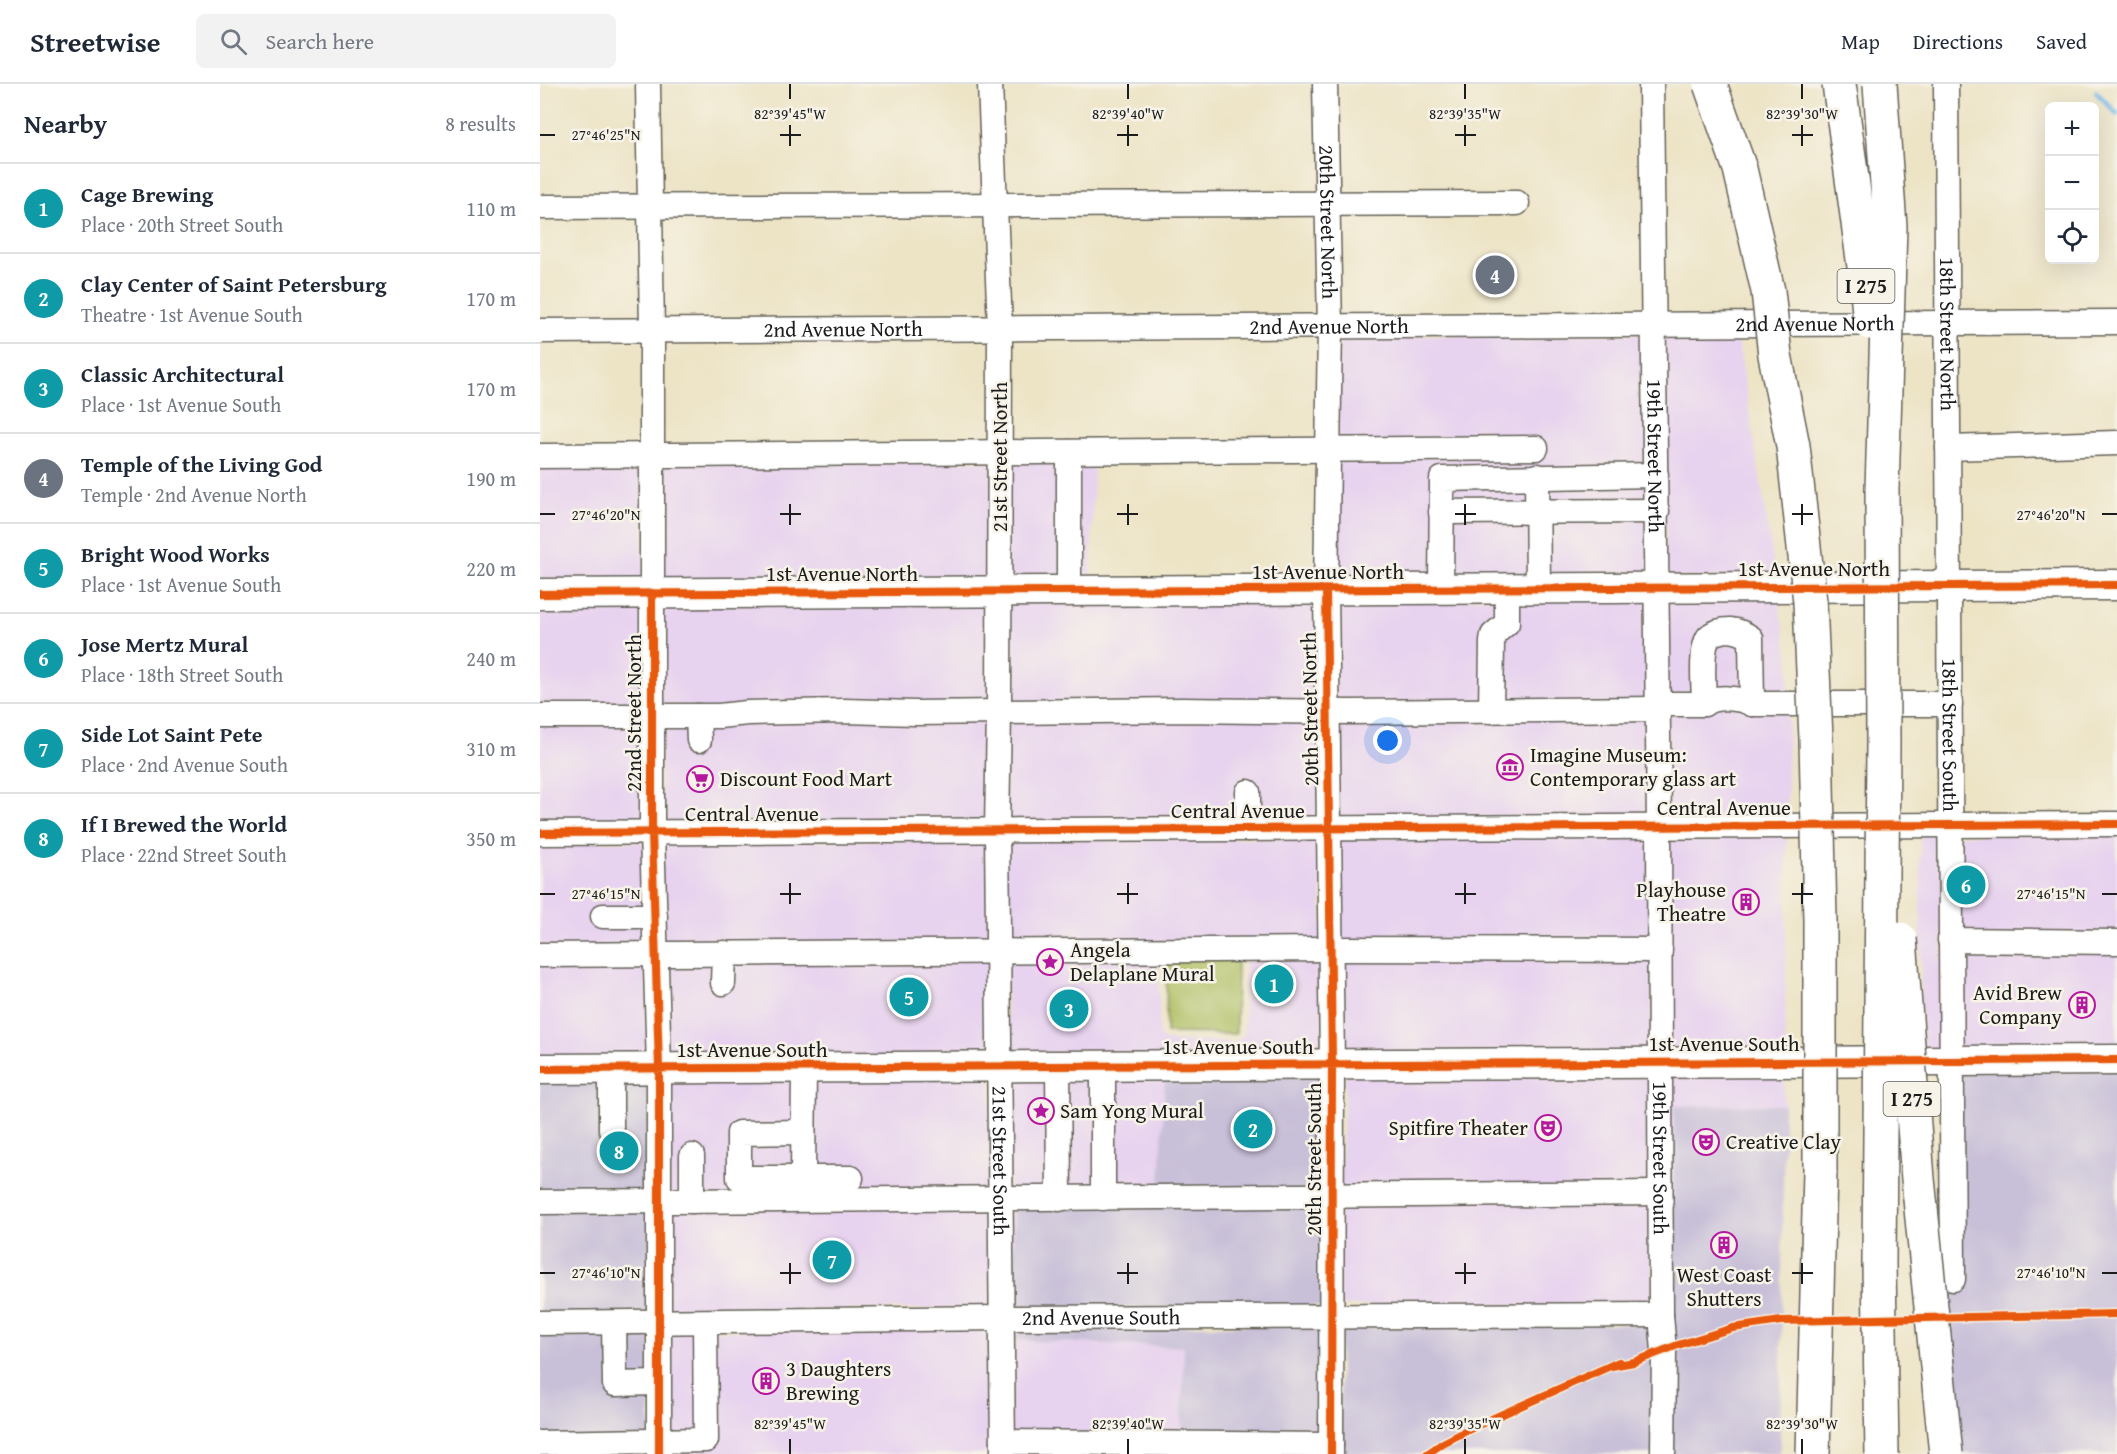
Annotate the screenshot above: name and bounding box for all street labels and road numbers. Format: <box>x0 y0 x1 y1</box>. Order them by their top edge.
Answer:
street label: 20th Street North <box>1311 145 1345 300</box>
street label: 18th Street North <box>1932 257 1964 411</box>
road number: I 275 <box>1838 269 1894 303</box>
street label: 2nd Avenue North <box>1735 307 1895 339</box>
street label: 2nd Avenue North <box>1249 310 1409 342</box>
street label: 2nd Avenue North <box>763 313 923 345</box>
street label: 19th Street North <box>1639 379 1672 533</box>
street label: 21st Street North <box>984 381 1015 532</box>
street label: 1st Avenue North <box>1738 553 1890 584</box>
street label: 1st Avenue North <box>1252 556 1404 587</box>
street label: 1st Avenue North <box>766 558 918 589</box>
street label: 20th Street North <box>1293 631 1326 786</box>
street label: 22nd Street North <box>618 634 649 792</box>
street label: 18th Street South <box>1934 658 1966 812</box>
street label: Central Avenue <box>1657 792 1791 823</box>
street label: Central Avenue <box>1171 795 1305 826</box>
street label: Central Avenue <box>685 798 819 829</box>
street label: 1st Avenue South <box>1648 1028 1800 1059</box>
street label: 1st Avenue South <box>1162 1031 1314 1062</box>
street label: 1st Avenue South <box>676 1034 828 1065</box>
street label: 19th Street South <box>1645 1081 1677 1235</box>
street label: 20th Street South <box>1298 1082 1329 1236</box>
road number: I 275 <box>1884 1082 1940 1116</box>
street label: 21st Street South <box>984 1086 1017 1236</box>
street label: 2nd Avenue South <box>1022 1301 1181 1333</box>

